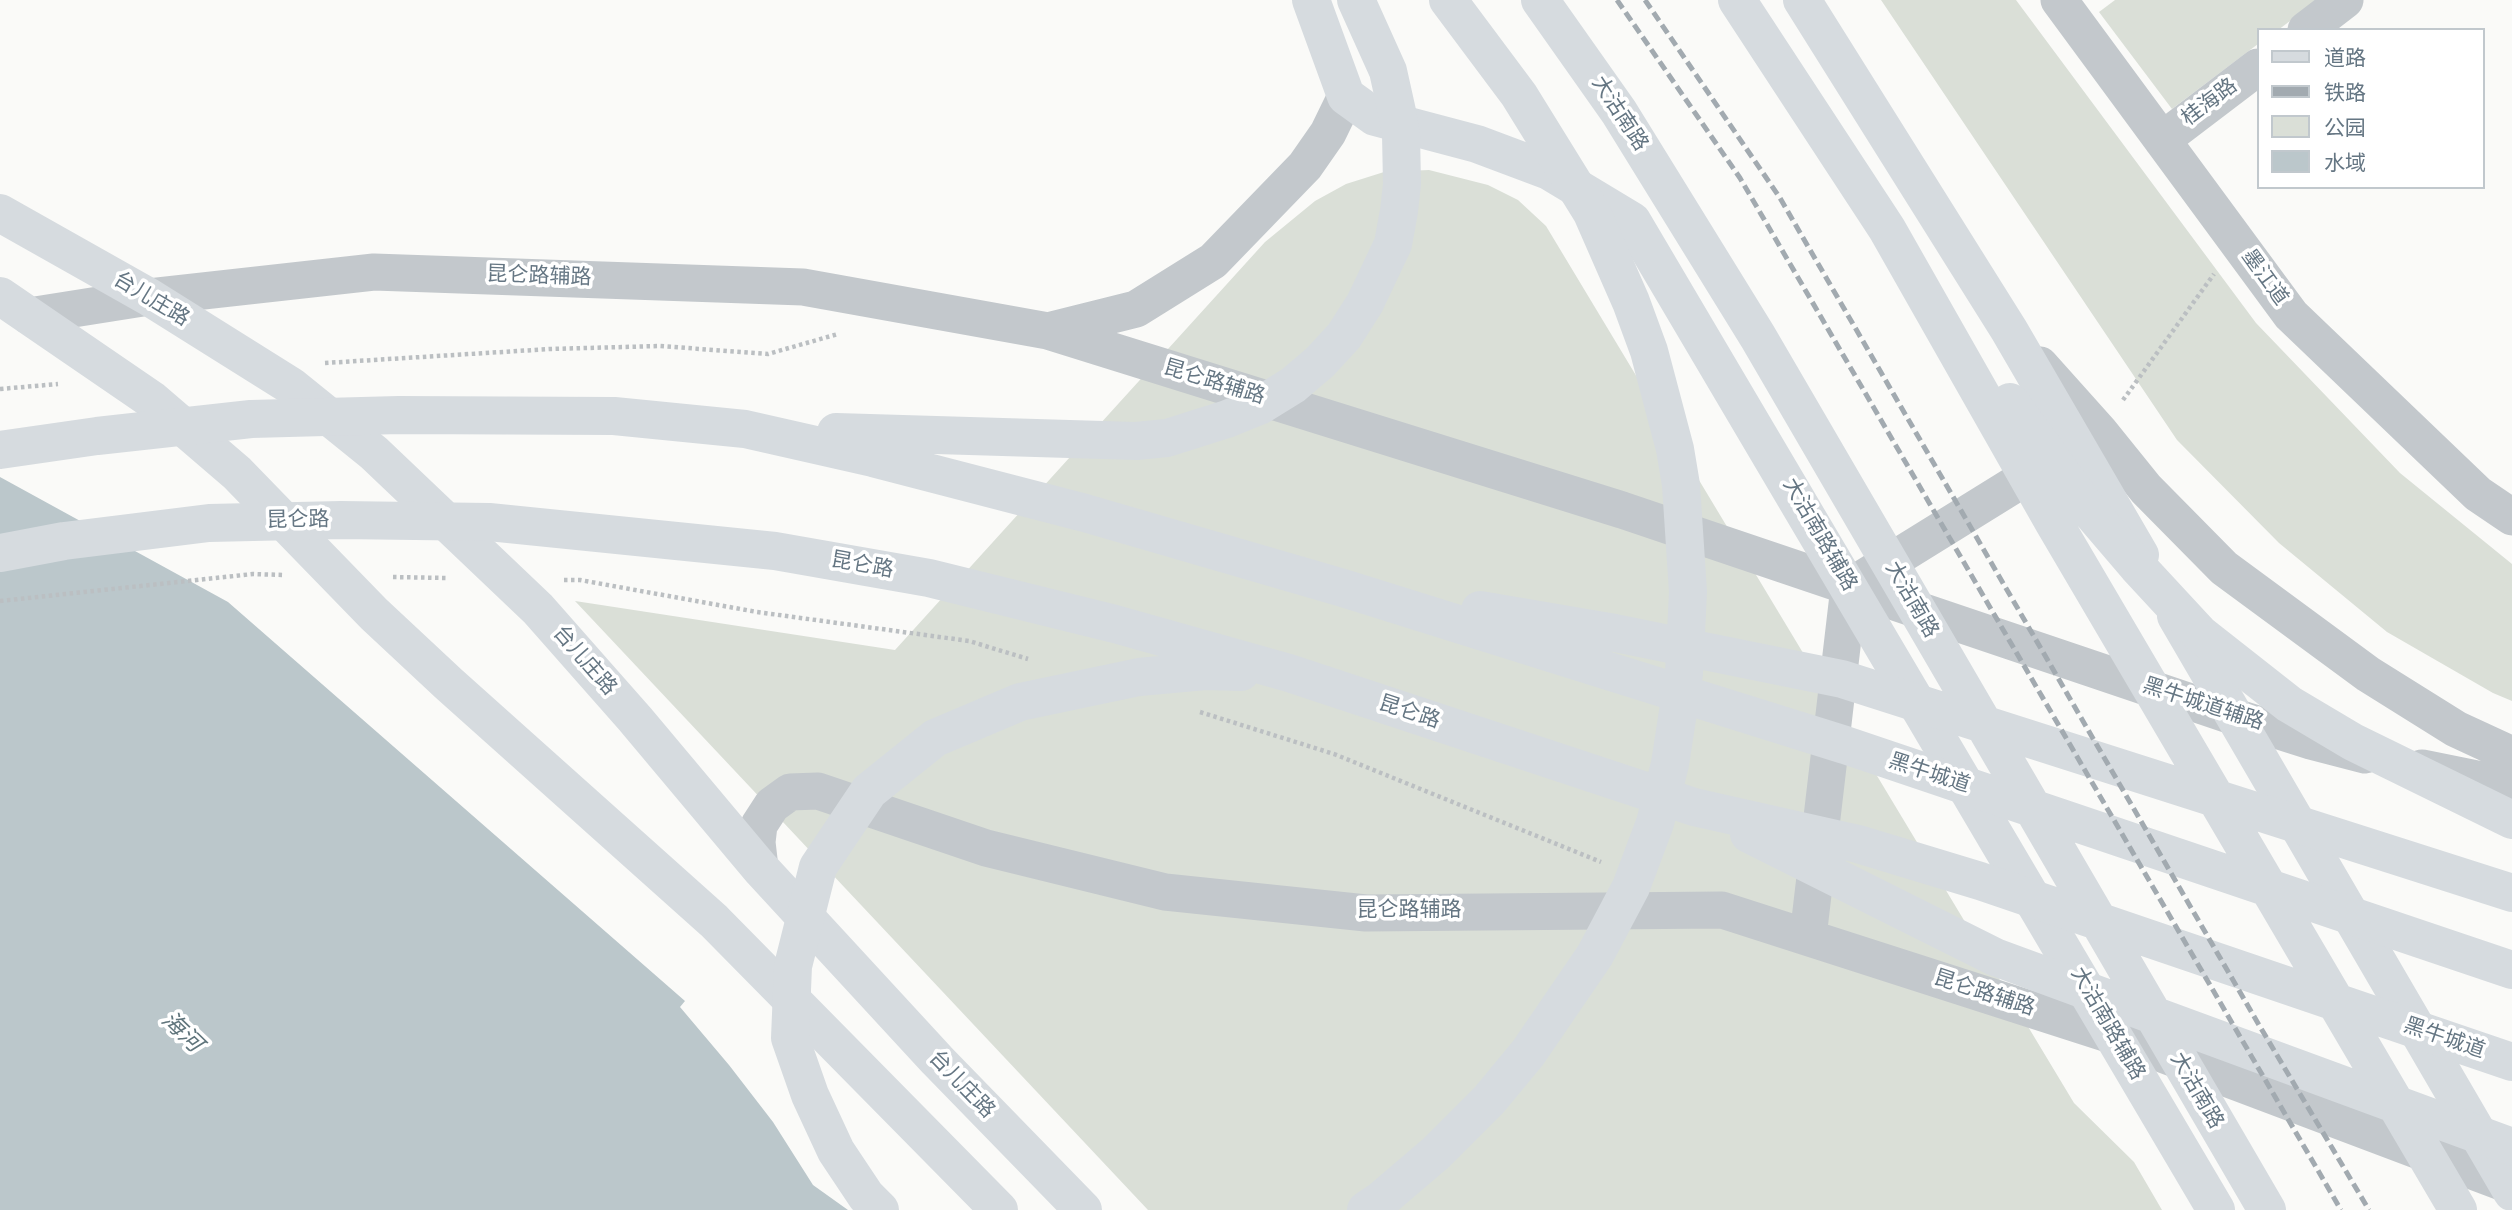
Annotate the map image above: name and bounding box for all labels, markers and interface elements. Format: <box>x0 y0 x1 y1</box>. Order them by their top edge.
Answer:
legend <box>2256 28 2484 189</box>
text: 道路 <box>2324 41 2366 73</box>
street label: 大沽南路 <box>1586 72 1652 156</box>
street label: 桂海路 <box>2177 74 2243 132</box>
text: 铁路 <box>2324 76 2366 108</box>
text: 公园 <box>2324 111 2366 143</box>
text: 水域 <box>2324 146 2366 178</box>
street label: 墨江道 <box>2235 245 2293 311</box>
street label: 昆仑路辅路 <box>486 263 592 291</box>
street label: 台儿庄路 <box>109 268 193 332</box>
street label: 昆仑路辅路 <box>1160 356 1268 410</box>
street label: 大沽南路辅路 <box>1777 474 1861 596</box>
street label: 昆仑路 <box>266 508 330 534</box>
street label: 昆仑路 <box>829 548 895 584</box>
street label: 大沽南路 <box>1879 557 1943 643</box>
street label: 台儿庄路 <box>547 621 621 701</box>
street label: 黑牛城道辅路 <box>2139 674 2267 736</box>
street label: 昆仑路 <box>1375 691 1443 735</box>
street label: 黑牛城道 <box>1885 749 1973 799</box>
street label: 昆仑路辅路 <box>1357 898 1461 924</box>
street label: 大沽南路辅路 <box>2065 963 2149 1085</box>
street label: 昆仑路辅路 <box>1930 966 2038 1022</box>
water label: 海河 <box>155 1007 207 1059</box>
street label: 黑牛城道 <box>2400 1013 2488 1065</box>
street label: 台儿庄路 <box>923 1046 999 1124</box>
street label: 大沽南路 <box>2164 1048 2228 1134</box>

